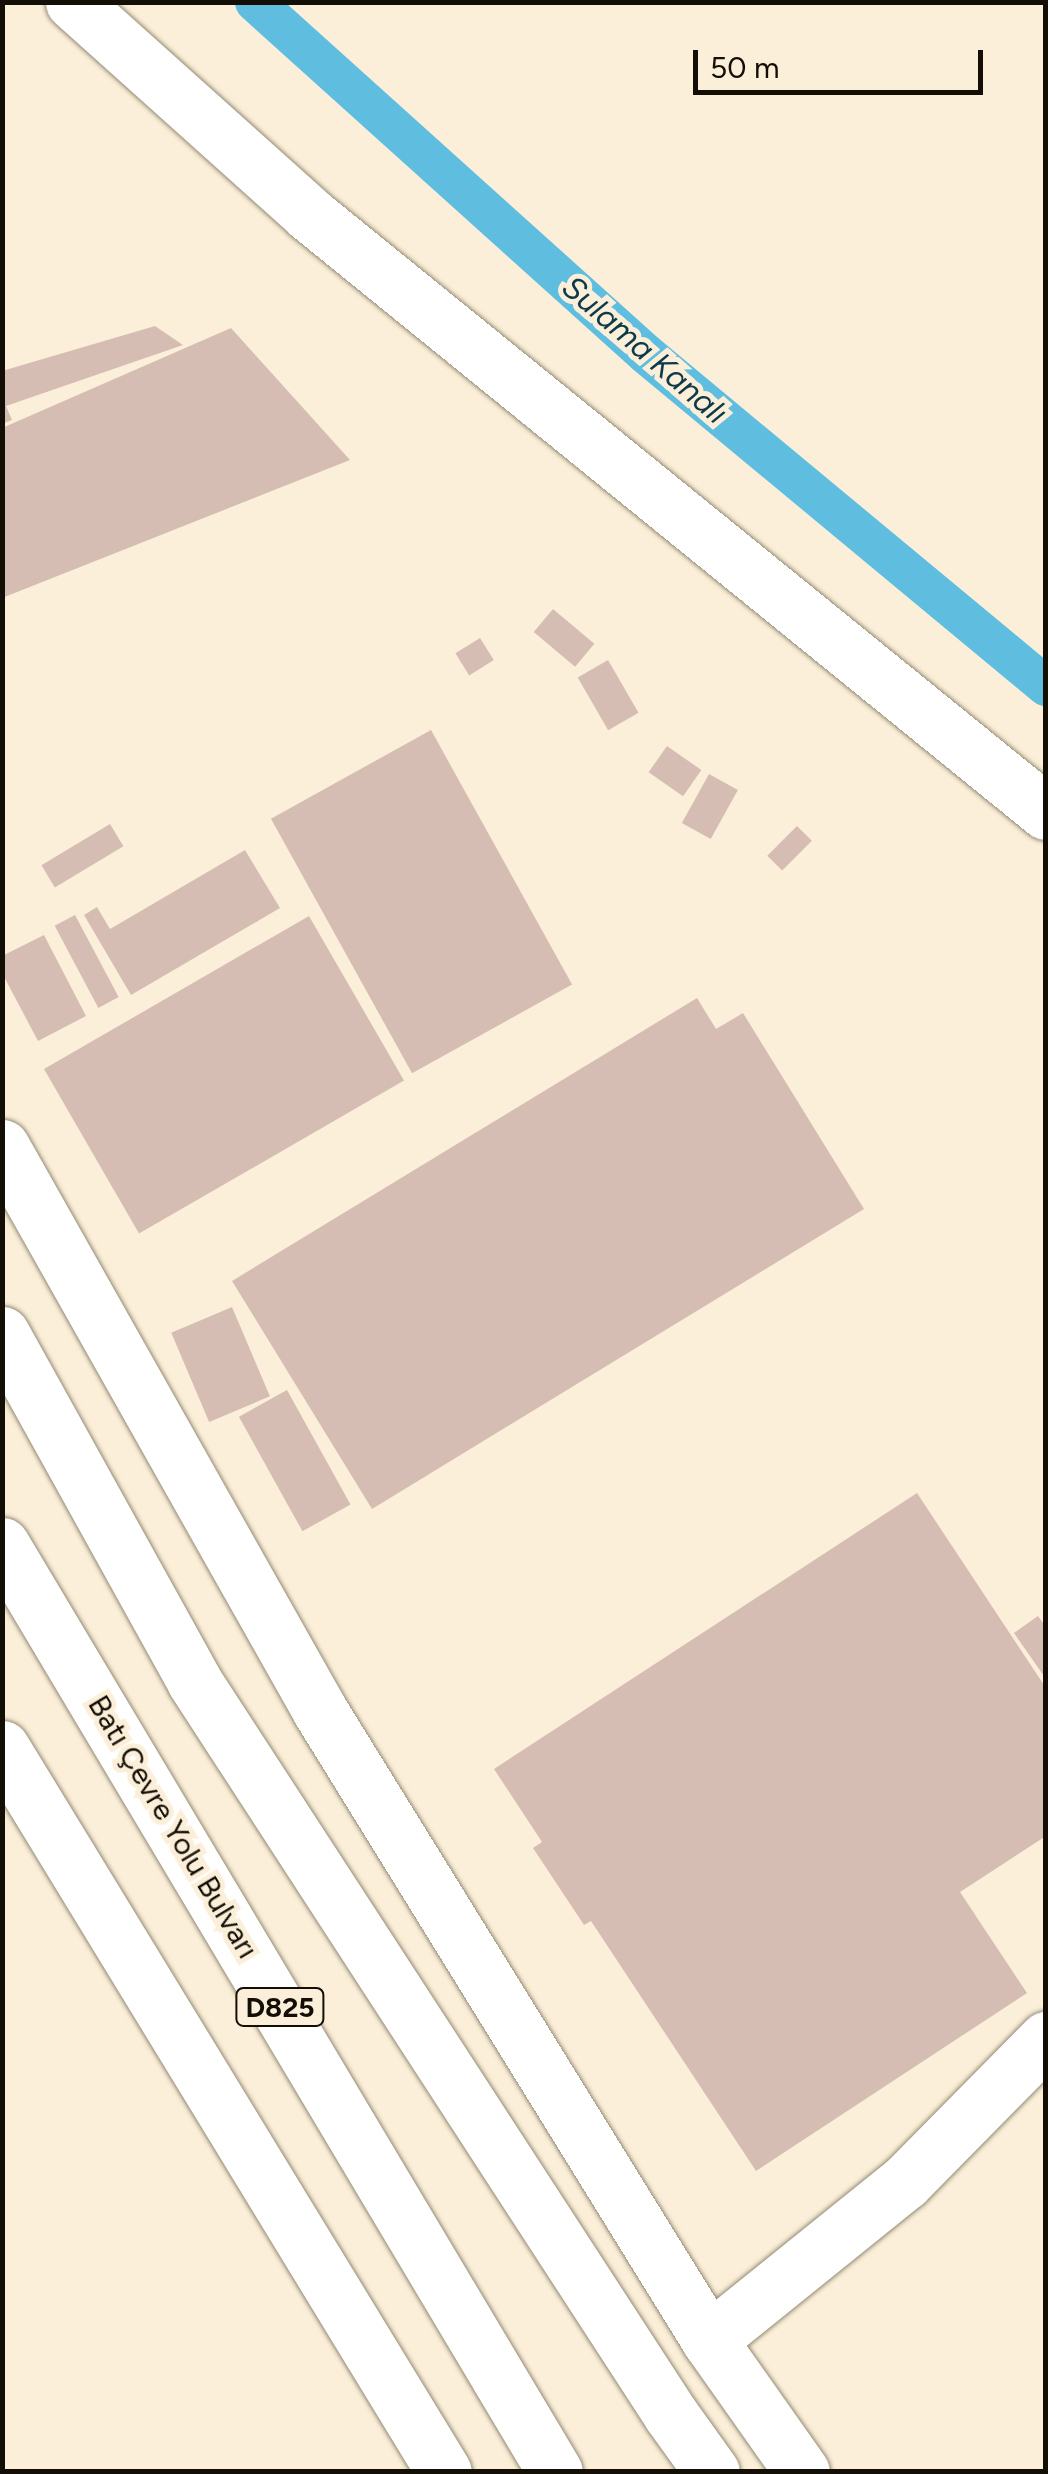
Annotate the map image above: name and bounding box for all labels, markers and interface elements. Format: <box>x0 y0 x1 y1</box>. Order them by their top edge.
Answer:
scale bar <box>698 30 988 92</box>
text: 50 m <box>710 49 779 86</box>
water label: Sulama Kanalı <box>554 268 736 432</box>
street label: Batı Çevre Yolu Bulvarı <box>80 1689 266 1965</box>
road number: D825 <box>235 1984 325 2030</box>

